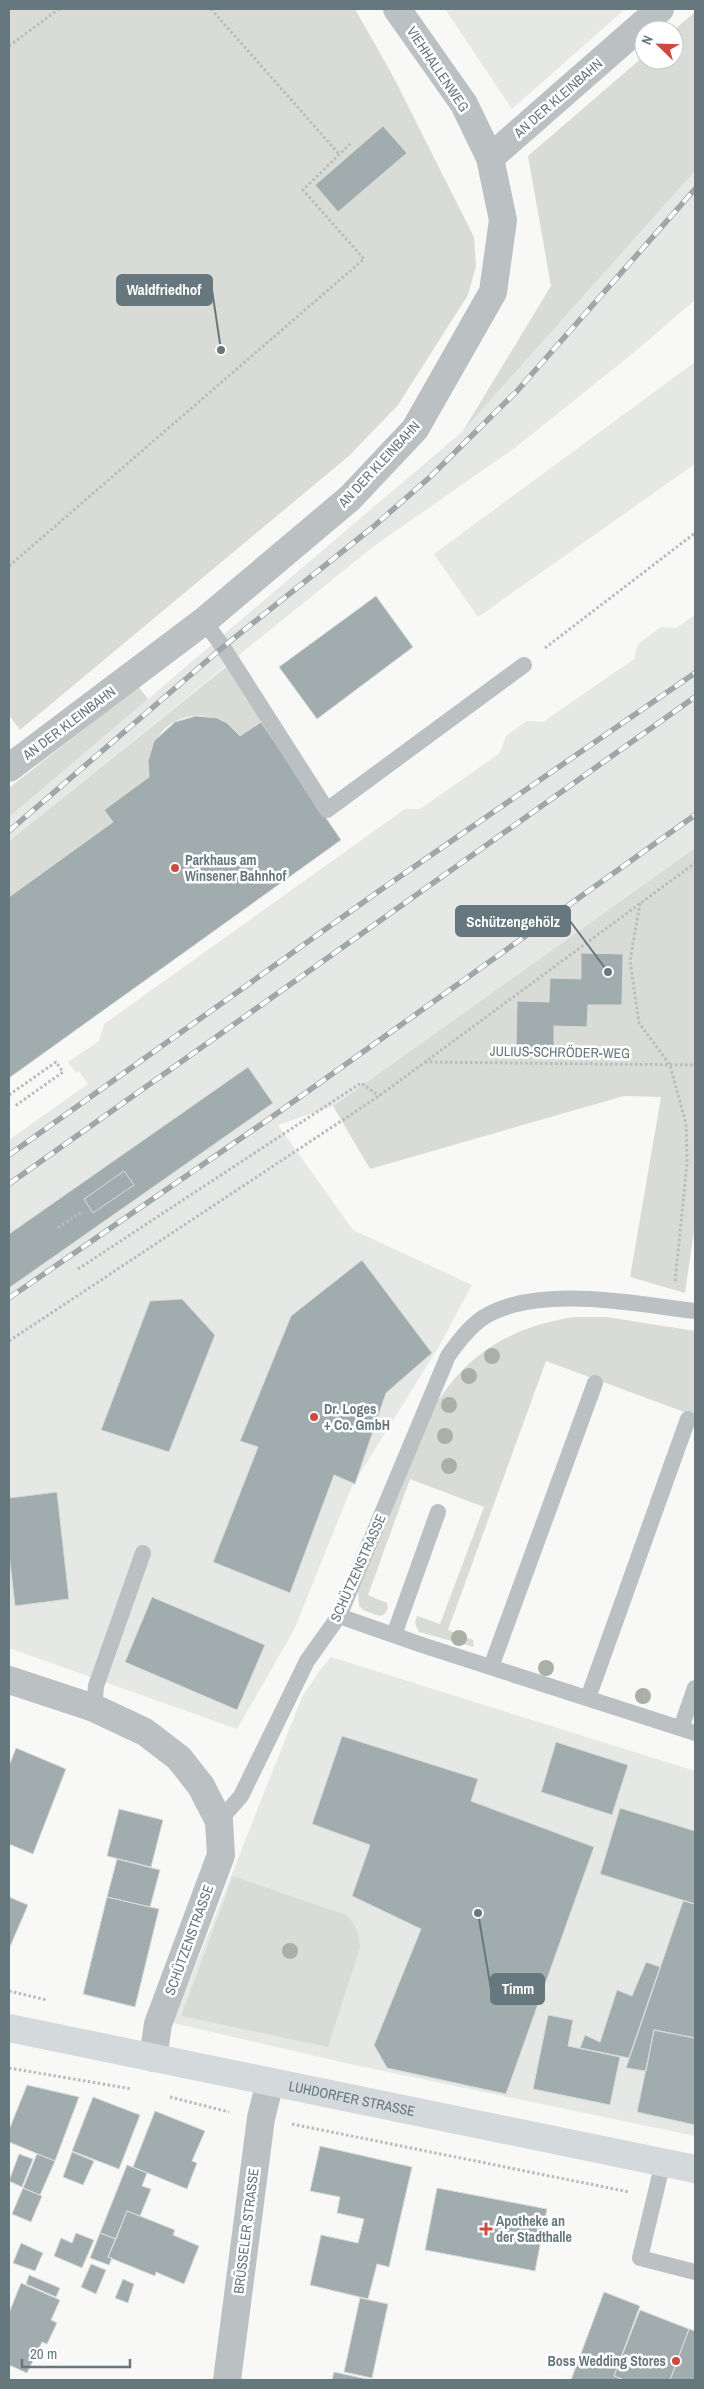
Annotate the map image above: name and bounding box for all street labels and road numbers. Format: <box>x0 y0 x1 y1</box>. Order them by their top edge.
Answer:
street label: VIEHHALLENWEG <box>403 23 473 115</box>
street label: AN DER KLEINBAHN <box>509 55 606 142</box>
street label: AN DER KLEINBAHN <box>334 417 424 512</box>
street label: AN DER KLEINBAHN <box>18 682 119 764</box>
street label: JULIUS-SCHRÖDER-WEG <box>490 1042 630 1062</box>
street label: SCHÜTZENSTRASSE <box>326 1511 390 1625</box>
street label: SCHÜTZENSTRASSE <box>161 1882 217 1998</box>
street label: LUHDORFER STRASSE <box>287 2077 417 2120</box>
street label: BRÜSSELER STRASSE <box>229 2167 263 2295</box>

